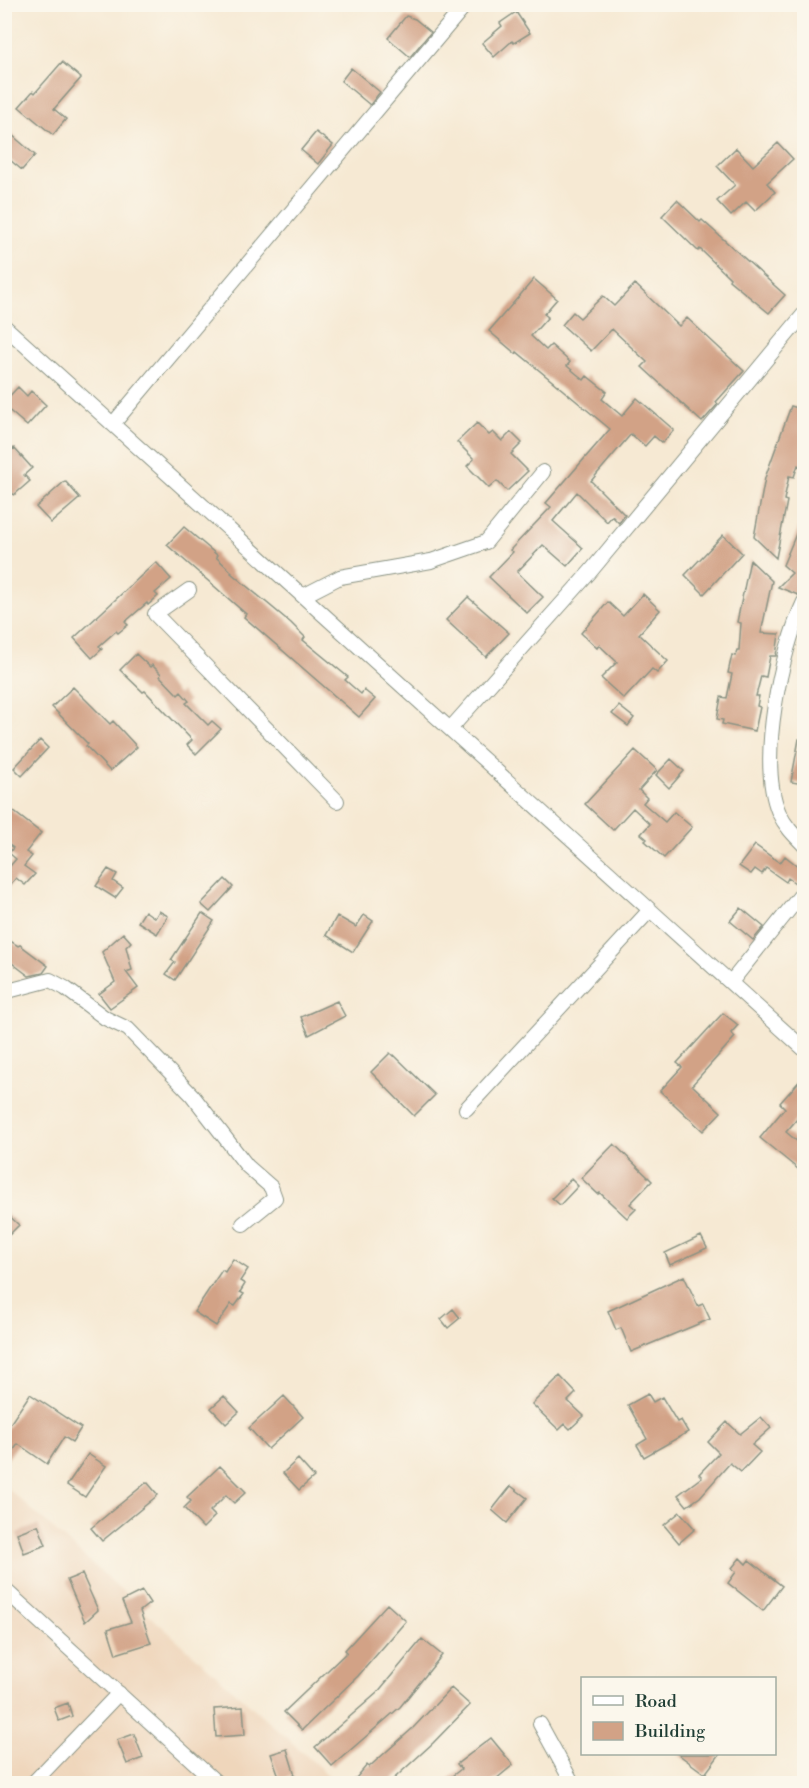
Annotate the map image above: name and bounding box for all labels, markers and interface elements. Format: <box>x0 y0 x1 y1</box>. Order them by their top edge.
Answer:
legend <box>581 1677 776 1755</box>
text: Road <box>635 1690 678 1713</box>
text: Building <box>634 1720 706 1743</box>

